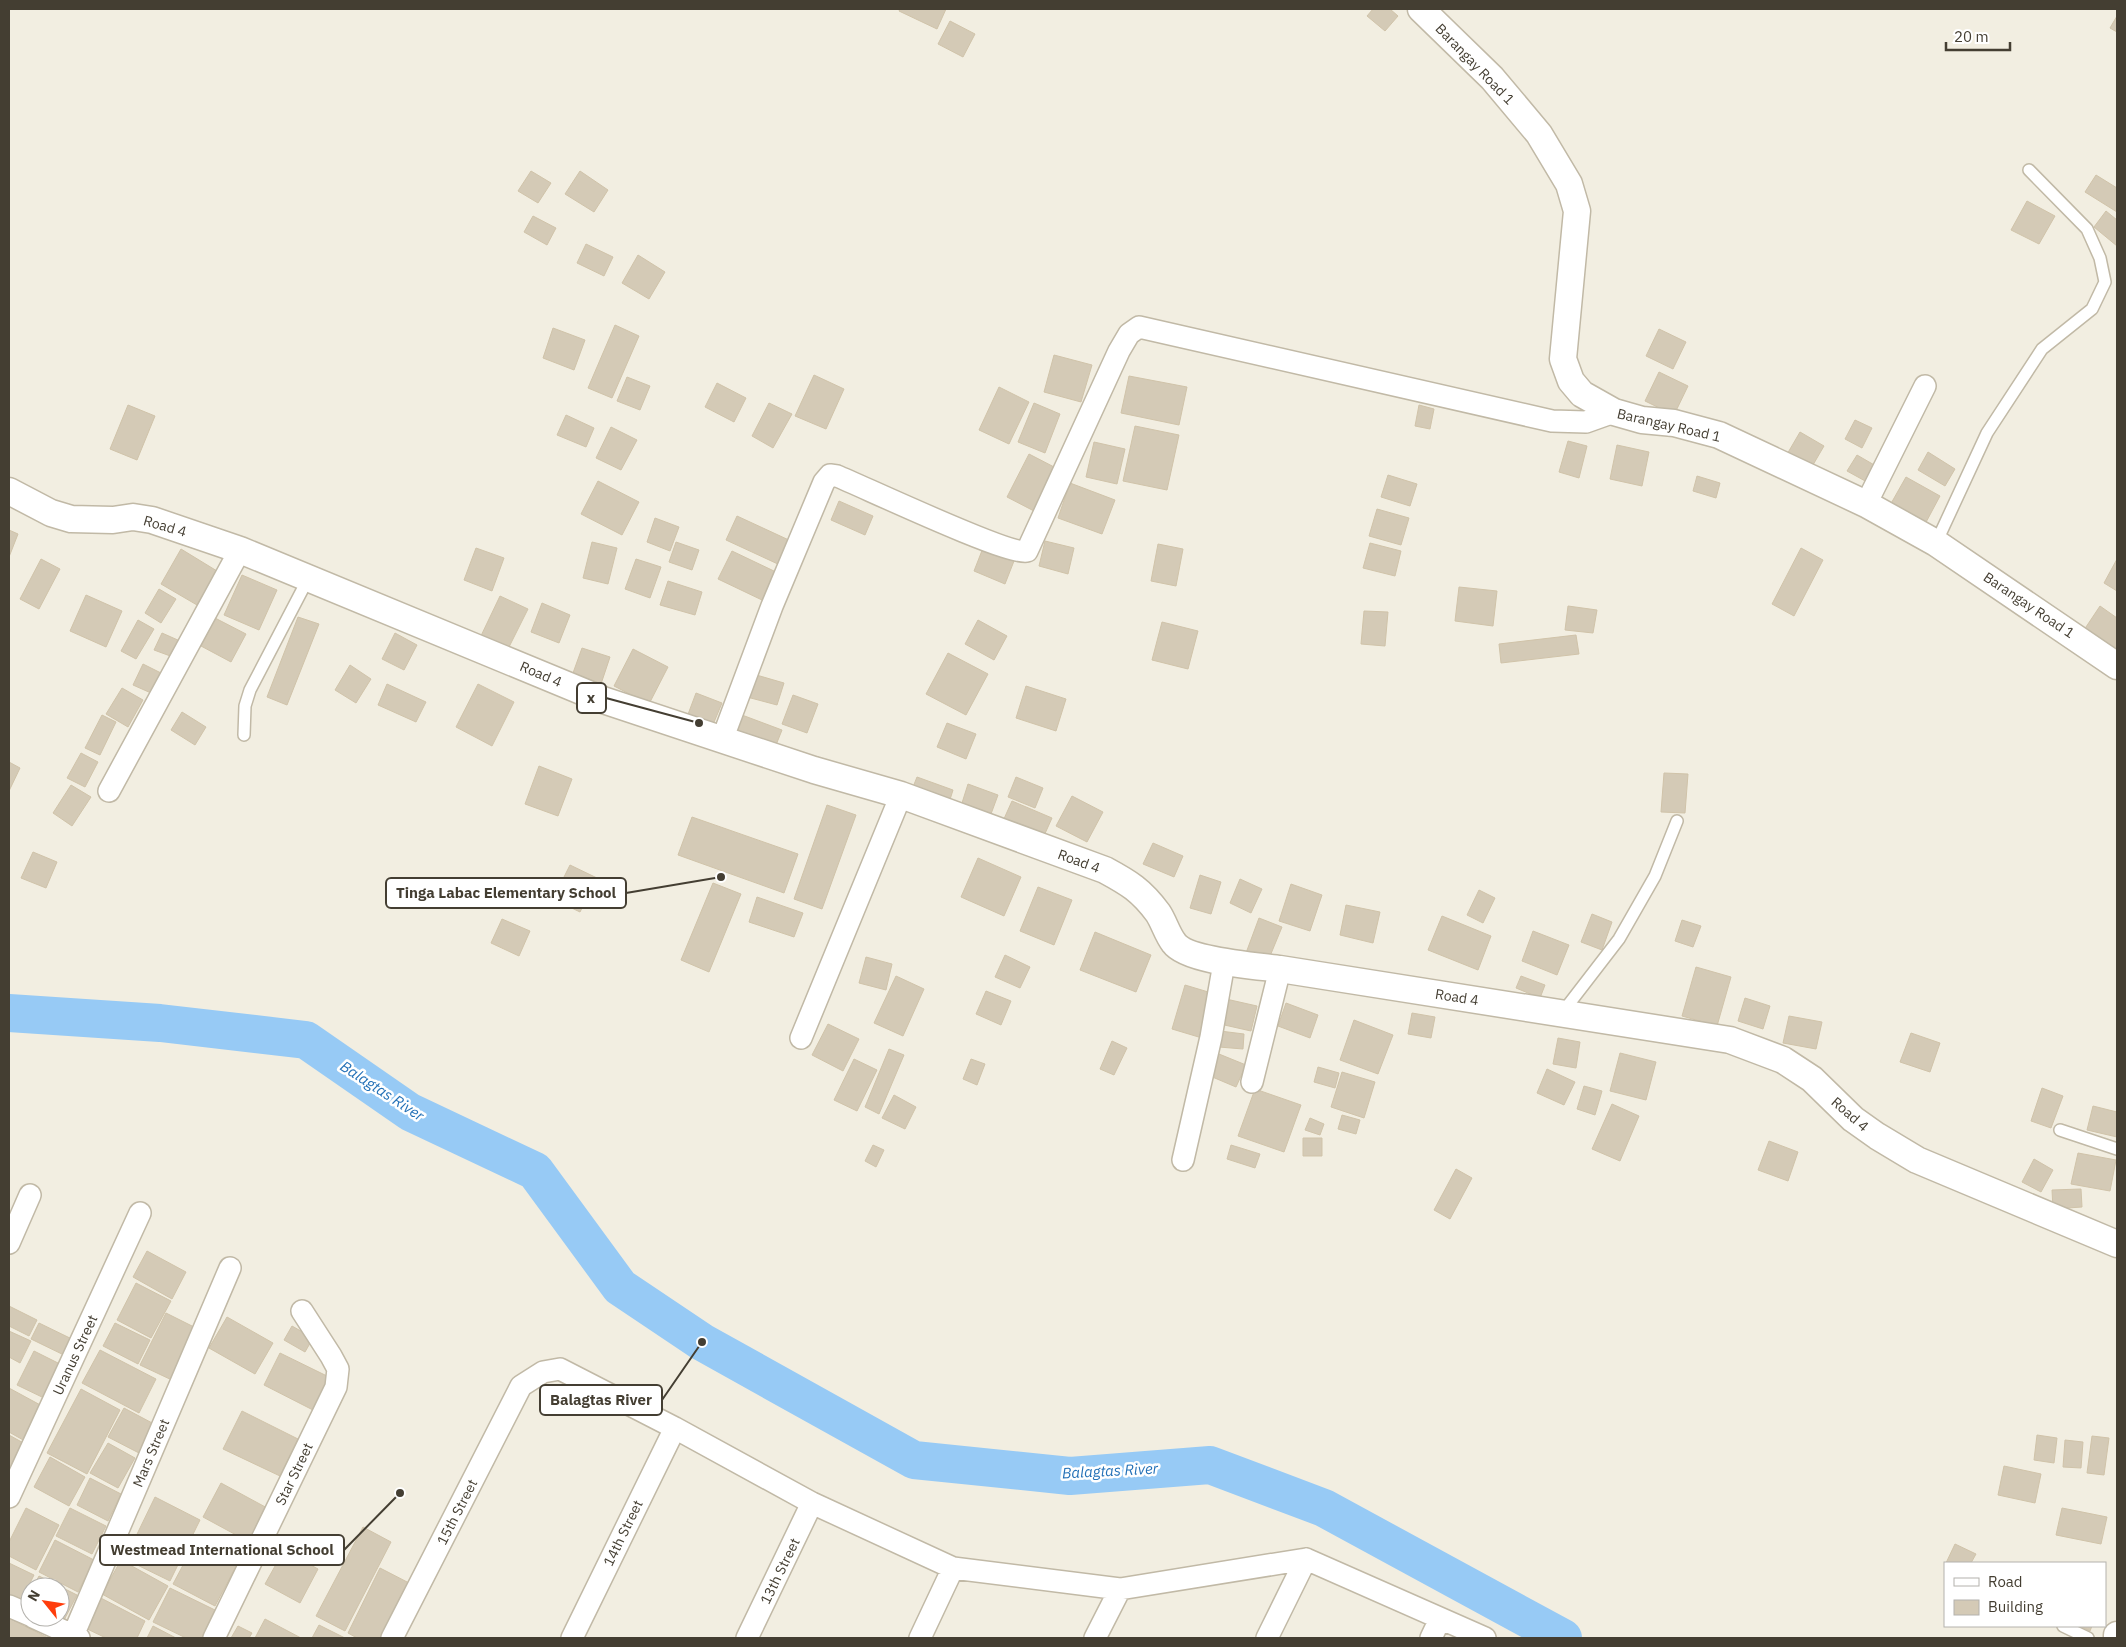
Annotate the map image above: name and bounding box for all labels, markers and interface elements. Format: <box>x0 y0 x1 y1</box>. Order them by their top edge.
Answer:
street label: Barangay Road 1 <box>1432 20 1518 108</box>
scale bar <box>1946 20 2010 52</box>
text: 20 m <box>1954 27 1989 46</box>
street label: Barangay Road 1 <box>1615 404 1723 446</box>
street label: Road 4 <box>141 511 189 541</box>
street label: Barangay Road 1 <box>1980 568 2078 642</box>
street label: Road 4 <box>517 657 565 691</box>
callout: x <box>577 683 606 713</box>
text: x <box>587 688 596 707</box>
street label: Road 4 <box>1055 845 1103 877</box>
callout: Tinga Labac Elementary School <box>386 878 626 908</box>
text: Tinga Labac Elementary School <box>396 883 617 902</box>
street label: Road 4 <box>1434 985 1480 1009</box>
water label: Balagtas River <box>337 1056 428 1125</box>
street label: Road 4 <box>1828 1093 1872 1135</box>
street label: Uranus Street <box>49 1312 101 1398</box>
callout: Balagtas River <box>540 1385 662 1415</box>
text: Balagtas River <box>550 1390 652 1409</box>
street label: Mars Street <box>129 1416 173 1490</box>
street label: Star Street <box>271 1440 317 1508</box>
water label: Balagtas River <box>1061 1458 1159 1483</box>
street label: 15th Street <box>433 1476 481 1548</box>
street label: 14th Street <box>599 1497 647 1569</box>
callout: Westmead International School <box>100 1535 344 1565</box>
street label: 13th Street <box>756 1535 804 1607</box>
text: Westmead International School <box>110 1540 334 1559</box>
legend <box>1944 1562 2106 1627</box>
text: Road <box>1988 1572 2023 1591</box>
north arrow <box>20 1577 70 1627</box>
text: N <box>23 1587 44 1604</box>
text: Building <box>1988 1597 2043 1616</box>

